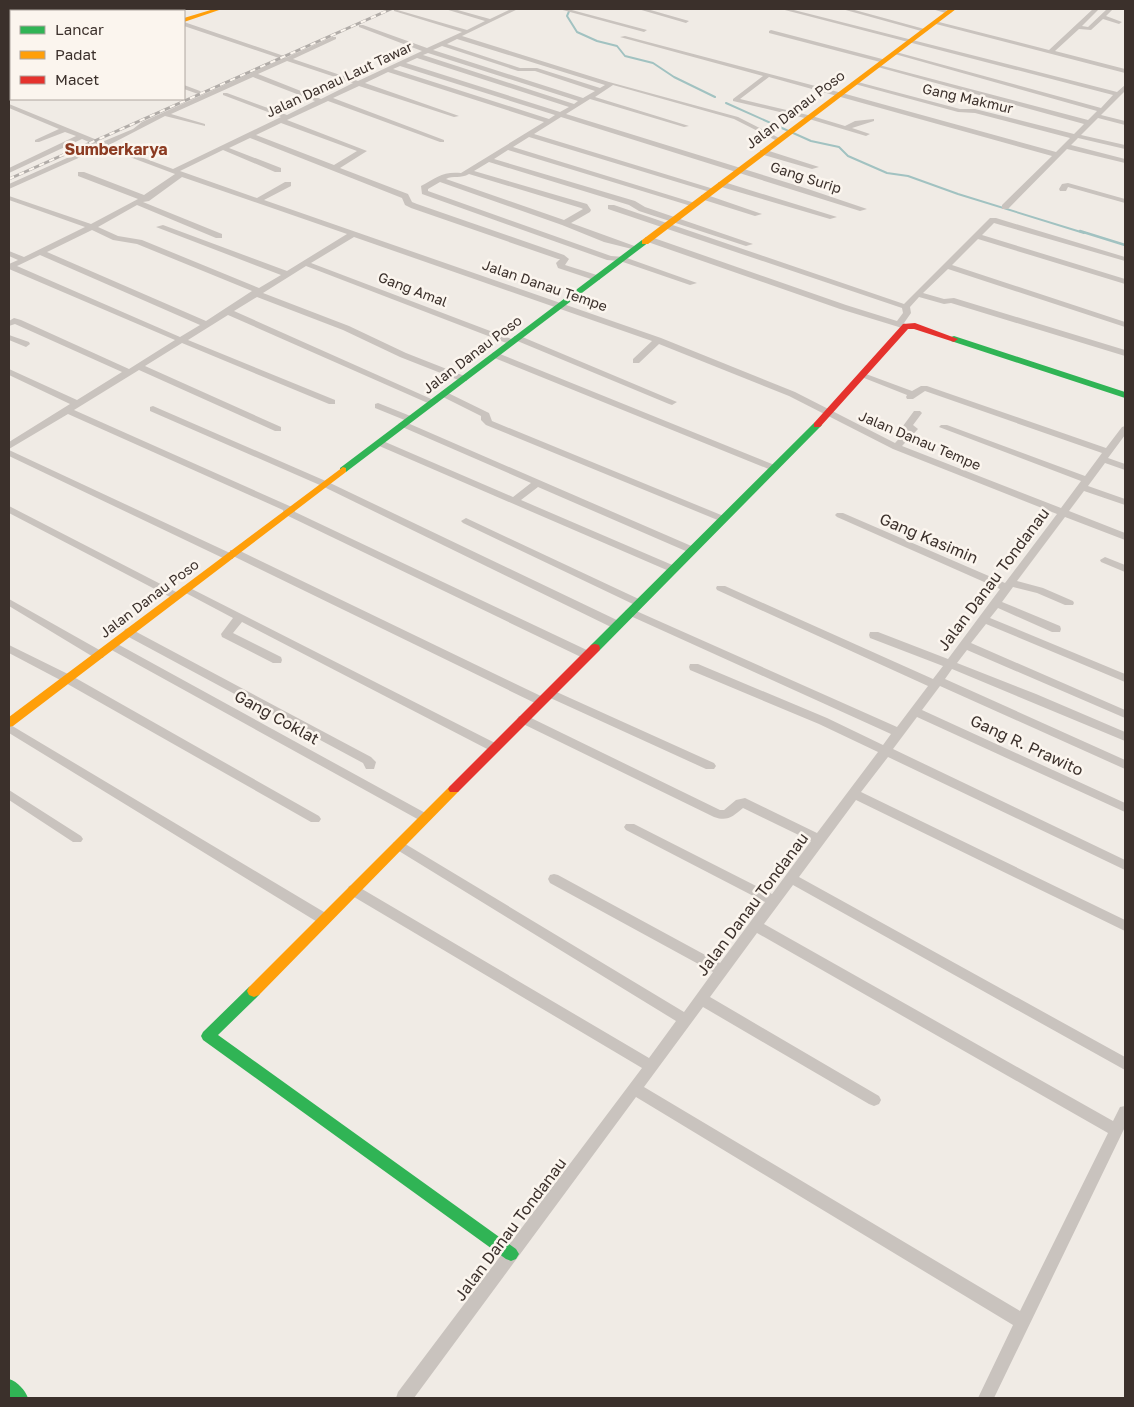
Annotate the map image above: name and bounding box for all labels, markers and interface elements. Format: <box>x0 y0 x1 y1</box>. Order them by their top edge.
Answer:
legend <box>10 10 185 100</box>
text: Lancar <box>55 20 104 38</box>
street label: Jalan Danau Laut Tawar <box>263 37 415 120</box>
text: Padat <box>55 45 97 63</box>
street label: Jalan Danau Poso <box>742 66 848 152</box>
text: Macet <box>55 70 99 88</box>
street label: Gang Makmur <box>921 79 1016 117</box>
district label: Sumberkarya <box>64 139 168 159</box>
street label: Gang Surip <box>768 158 844 196</box>
street label: Jalan Danau Tempe <box>480 256 610 314</box>
street label: Gang Amal <box>376 268 450 310</box>
street label: Jalan Danau Poso <box>419 311 525 397</box>
street label: Jalan Danau Tempe <box>856 407 984 473</box>
street label: Jalan Danau Tondanau <box>933 503 1053 655</box>
street label: Gang Kasimin <box>877 508 981 568</box>
street label: Jalan Danau Poso <box>96 555 202 641</box>
street label: Gang Coklat <box>231 685 323 749</box>
street label: Gang R. Prawito <box>967 710 1087 780</box>
street label: Jalan Danau Tondanau <box>692 828 812 980</box>
street label: Jalan Danau Tondanau <box>450 1153 570 1305</box>

